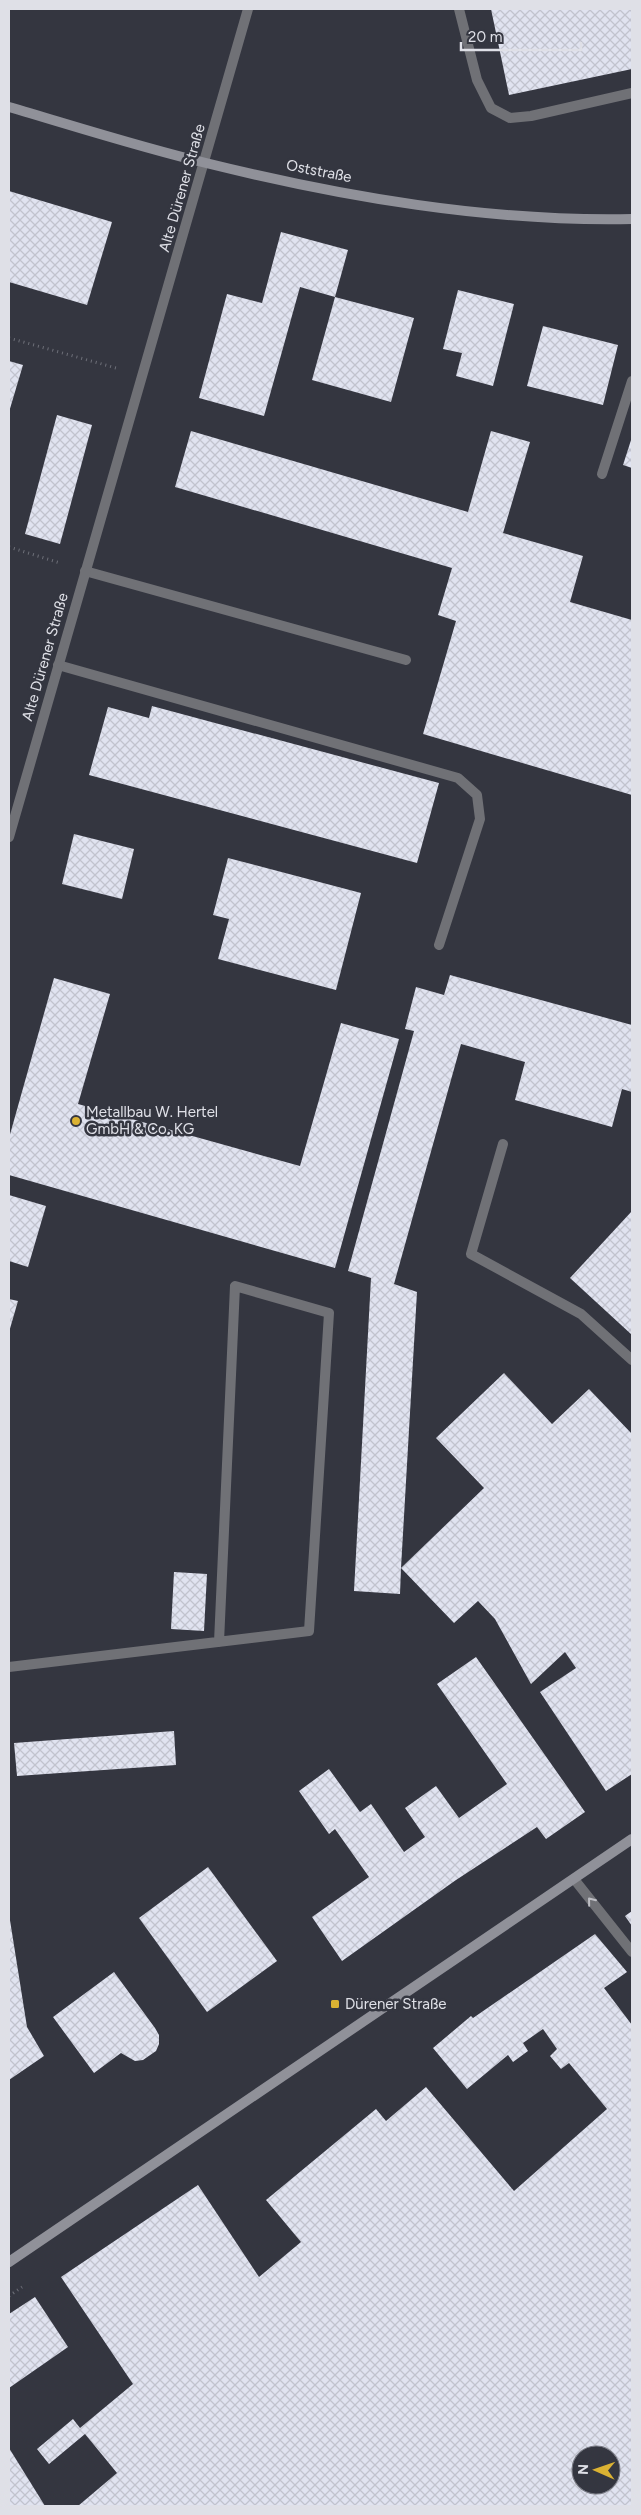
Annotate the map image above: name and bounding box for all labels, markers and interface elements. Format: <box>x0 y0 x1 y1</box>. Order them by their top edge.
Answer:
scale bar <box>461 20 581 52</box>
text: 20 m <box>468 28 502 46</box>
street label: Alte Dürener Straße <box>155 122 209 254</box>
street label: Oststraße <box>285 156 353 186</box>
street label: Alte Dürener Straße <box>18 591 72 723</box>
place label: Metallbau W. Hertel GmbH & Co. KG <box>86 1103 218 1138</box>
marker: Metallbau W. Hertel GmbH & Co. KG <box>70 1115 82 1127</box>
one-way arrow <box>587 1897 596 1906</box>
place label: Dürener Straße <box>345 1995 447 2013</box>
marker: Dürener Straße <box>329 1998 341 2010</box>
north arrow <box>571 2445 621 2495</box>
text: N <box>575 2464 592 2475</box>

